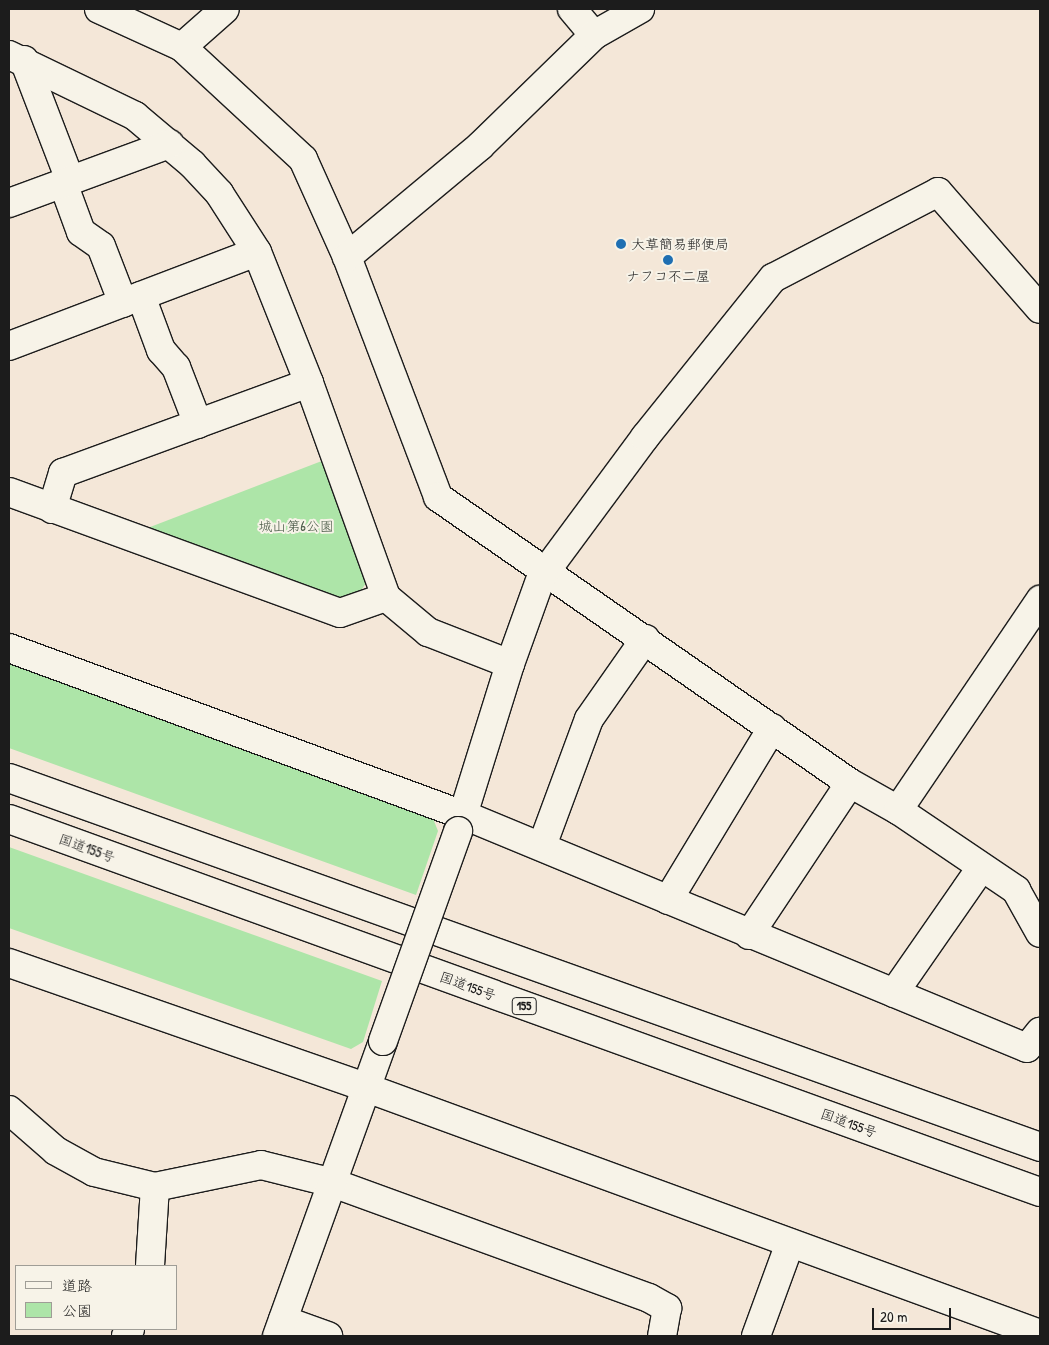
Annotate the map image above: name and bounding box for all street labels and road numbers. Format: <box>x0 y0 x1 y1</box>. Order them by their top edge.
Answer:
street label: 国道155号 <box>56 830 118 866</box>
street label: 国道155号 <box>437 968 499 1004</box>
road number: 155 <box>512 996 536 1016</box>
street label: 国道155号 <box>818 1105 880 1141</box>

